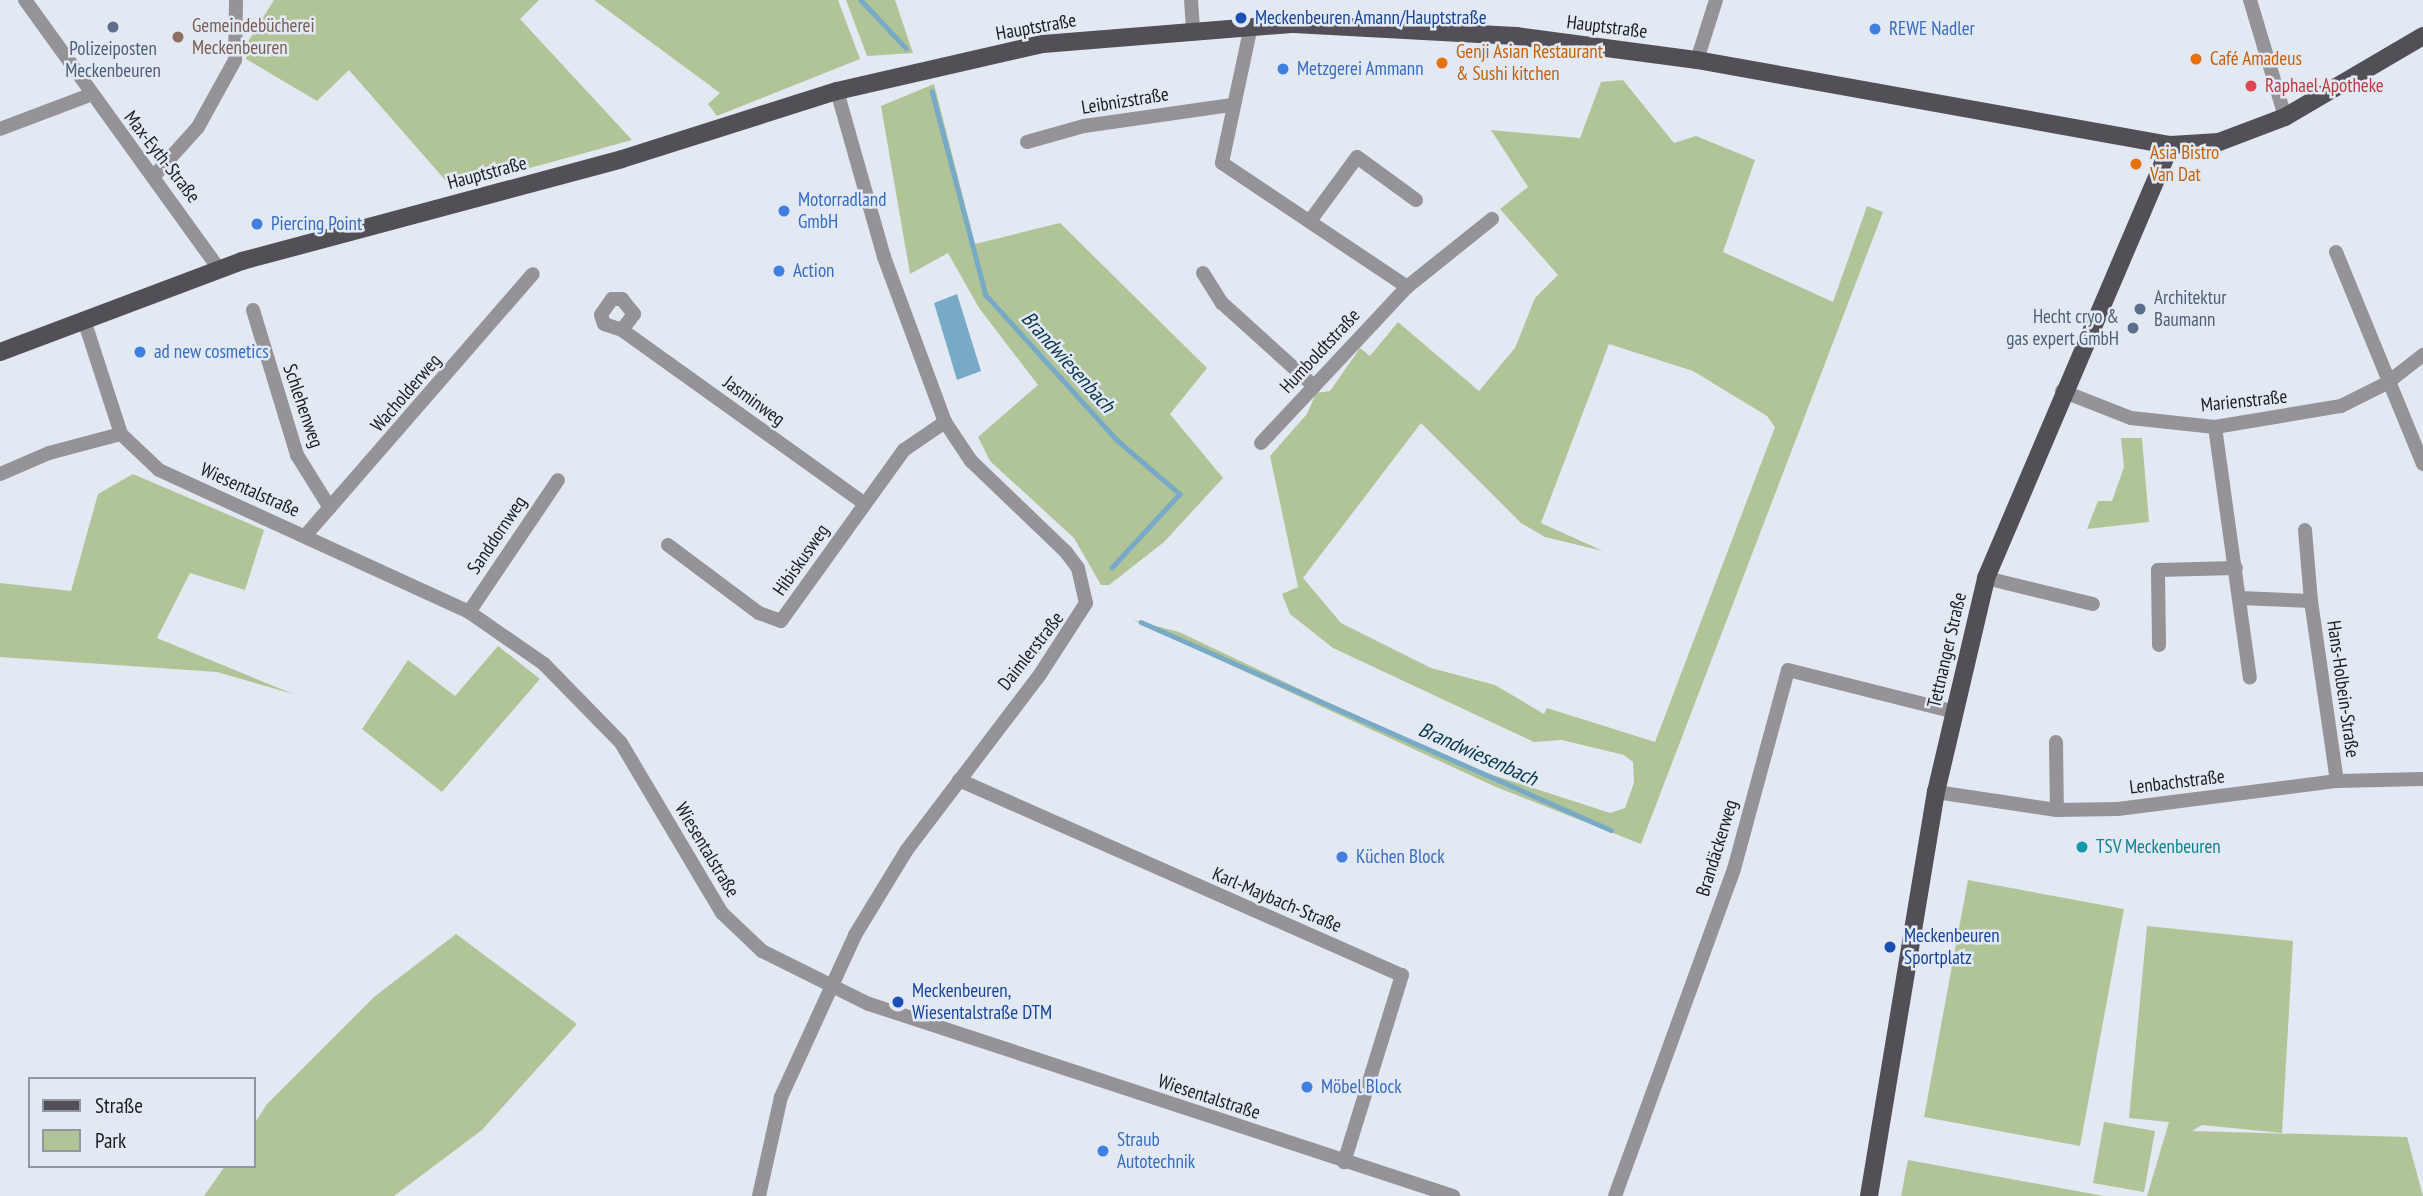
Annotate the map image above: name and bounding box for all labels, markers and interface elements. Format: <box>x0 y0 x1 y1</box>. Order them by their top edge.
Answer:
place label: Meckenbeuren Amann/Hauptstraße <box>1255 7 1487 29</box>
street label: Hauptstraße <box>994 9 1078 45</box>
marker: Meckenbeuren Amann/Hauptstraße <box>1233 10 1249 26</box>
street label: Hauptstraße <box>1565 11 1649 43</box>
place label: Gemeindebücherei Meckenbeuren <box>192 15 315 59</box>
place label: REWE Nadler <box>1889 18 1975 40</box>
marker: Polizeiposten Meckenbeuren <box>105 19 121 35</box>
marker: REWE Nadler <box>1867 21 1883 37</box>
marker: Gemeindebücherei Meckenbeuren <box>170 29 186 45</box>
place label: Polizeiposten Meckenbeuren <box>65 38 161 82</box>
place label: Genji Asian Restaurant & Sushi kitchen <box>1456 41 1603 85</box>
place label: Café Amadeus <box>2210 48 2302 70</box>
marker: Café Amadeus <box>2188 51 2204 67</box>
marker: Genji Asian Restaurant & Sushi kitchen <box>1434 55 1450 71</box>
place label: Metzgerei Ammann <box>1297 58 1424 80</box>
marker: Metzgerei Ammann <box>1275 61 1291 77</box>
place label: Raphael Apotheke <box>2265 75 2384 97</box>
marker: Raphael Apotheke <box>2243 78 2259 94</box>
street label: Leibnizstraße <box>1080 83 1170 119</box>
street label: Max-Eyth-Straße <box>119 107 205 207</box>
place label: Asia Bistro Van Dat <box>2150 142 2219 186</box>
street label: Hauptstraße <box>445 151 529 195</box>
marker: Asia Bistro Van Dat <box>2128 156 2144 172</box>
place label: Motorradland GmbH <box>798 189 886 233</box>
marker: Motorradland GmbH <box>776 203 792 219</box>
place label: Piercing Point <box>271 213 362 235</box>
marker: Piercing Point <box>249 216 265 232</box>
place label: Action <box>793 260 834 282</box>
marker: Action <box>771 263 787 279</box>
place label: Architektur Baumann <box>2154 287 2226 331</box>
marker: Architektur Baumann <box>2132 301 2148 317</box>
street label: Humboldtstraße <box>1275 304 1365 398</box>
water label: Brandwiesenbach <box>1016 306 1120 418</box>
place label: Hecht cryo & gas expert GmbH <box>2006 306 2119 350</box>
marker: Hecht cryo & gas expert GmbH <box>2125 320 2141 336</box>
place label: ad new cosmetics <box>154 341 269 363</box>
marker: ad new cosmetics <box>132 344 148 360</box>
street label: Wacholderweg <box>366 349 446 437</box>
street label: Schlehenweg <box>278 361 328 451</box>
street label: Jasminweg <box>719 371 789 431</box>
street label: Marienstraße <box>2200 385 2288 417</box>
street label: Wiesentalstraße <box>197 458 303 522</box>
street label: Sanddornweg <box>463 492 531 578</box>
street label: Hibiskusweg <box>768 520 834 600</box>
street label: Tettnanger Straße <box>1923 590 1971 710</box>
street label: Daimlerstraße <box>993 607 1069 695</box>
street label: Hans-Holbein-Straße <box>2322 619 2364 759</box>
water label: Brandwiesenbach <box>1415 717 1541 791</box>
street label: Lenbachstraße <box>2128 765 2226 799</box>
street label: Brandäckerweg <box>1691 797 1743 899</box>
street label: Wiesentalstraße <box>670 799 744 901</box>
place label: TSV Meckenbeuren <box>2096 836 2221 858</box>
marker: TSV Meckenbeuren <box>2074 839 2090 855</box>
place label: Küchen Block <box>1356 846 1445 868</box>
marker: Küchen Block <box>1334 849 1350 865</box>
street label: Karl-Maybach-Straße <box>1209 862 1345 938</box>
place label: Meckenbeuren Sportplatz <box>1904 925 2000 969</box>
marker: Meckenbeuren Sportplatz <box>1882 939 1898 955</box>
place label: Meckenbeuren, Wiesentalstraße DTM <box>912 980 1052 1024</box>
marker: Meckenbeuren, Wiesentalstraße DTM <box>890 994 906 1010</box>
street label: Wiesentalstraße <box>1155 1070 1263 1124</box>
place label: Möbel Block <box>1321 1076 1402 1098</box>
legend <box>28 1077 256 1168</box>
marker: Möbel Block <box>1299 1079 1315 1095</box>
text: Straße <box>95 1092 143 1119</box>
text: Park <box>95 1127 126 1154</box>
place label: Straub Autotechnik <box>1117 1129 1195 1173</box>
marker: Straub Autotechnik <box>1095 1143 1111 1159</box>

